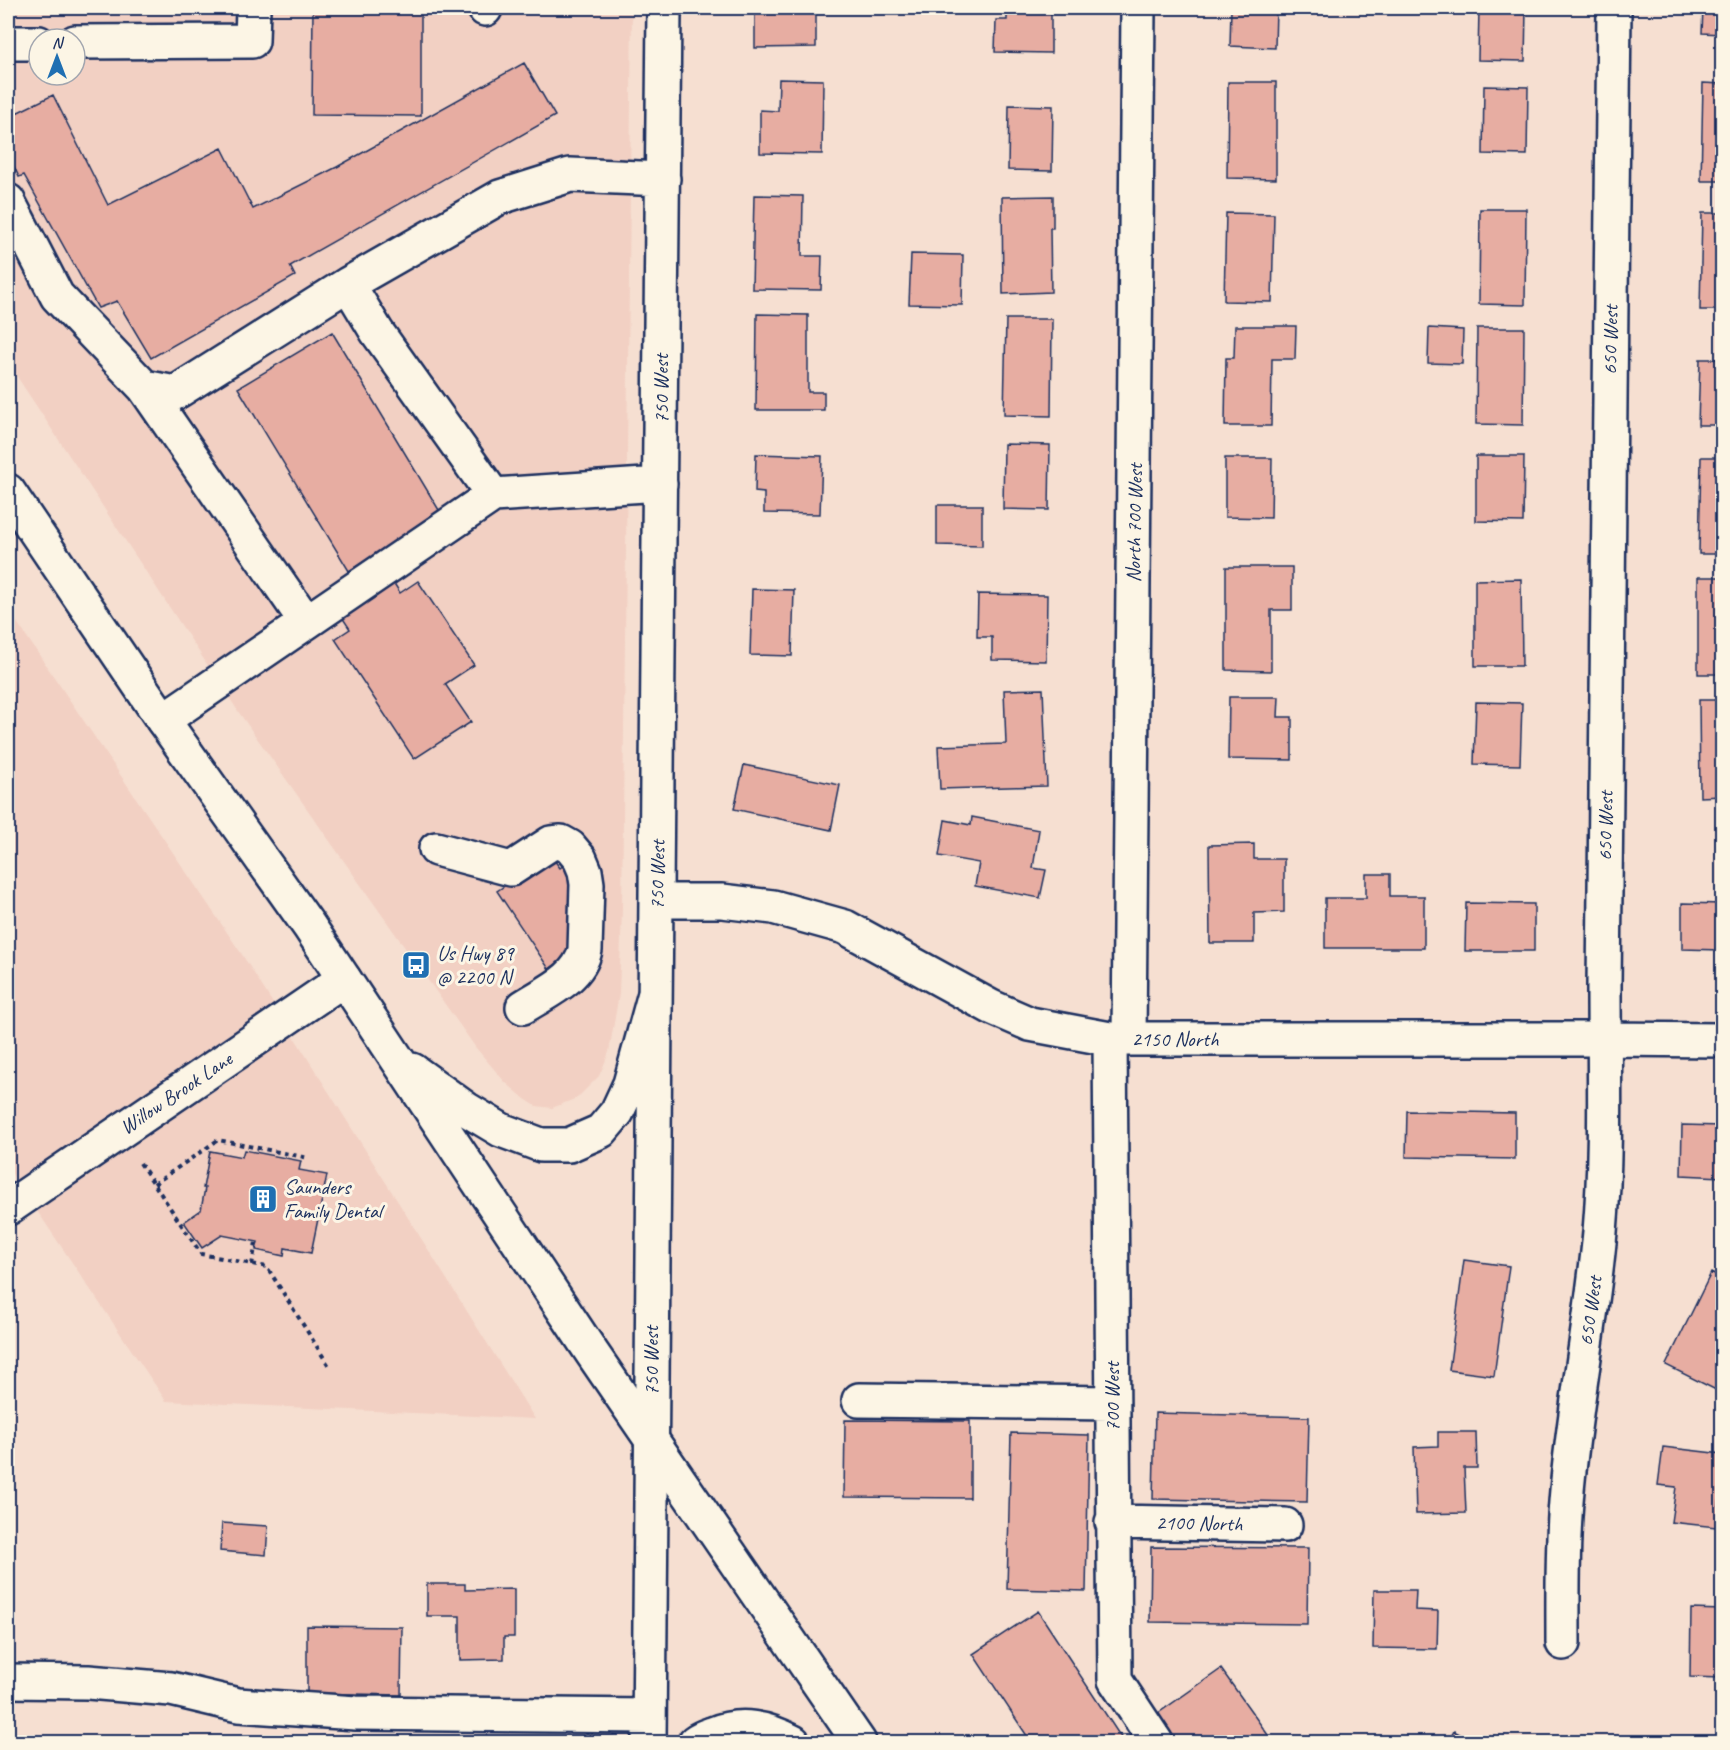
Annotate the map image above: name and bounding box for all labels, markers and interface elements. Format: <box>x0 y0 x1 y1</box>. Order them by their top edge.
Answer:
north arrow <box>27 27 87 87</box>
text: N <box>52 33 65 53</box>
street label: 650 West <box>1596 303 1624 375</box>
street label: 750 West <box>648 352 674 424</box>
street label: North 700 West <box>1120 461 1148 583</box>
street label: 650 West <box>1591 789 1619 861</box>
street label: 750 West <box>643 838 671 910</box>
place label: Us Hwy 89 @ 2200 N <box>437 940 515 990</box>
bus stop icon: Us Hwy 89 @ 2200 N <box>400 949 432 981</box>
street label: 2150 North <box>1132 1026 1219 1052</box>
street label: Willow Brook Lane <box>115 1045 238 1140</box>
place label: Saunders Family Dental <box>284 1174 385 1224</box>
building icon: Saunders Family Dental <box>247 1183 279 1215</box>
street label: 650 West <box>1572 1273 1608 1347</box>
street label: 750 West <box>638 1324 664 1396</box>
street label: 700 West <box>1099 1360 1125 1432</box>
street label: 2100 North <box>1155 1509 1243 1537</box>

